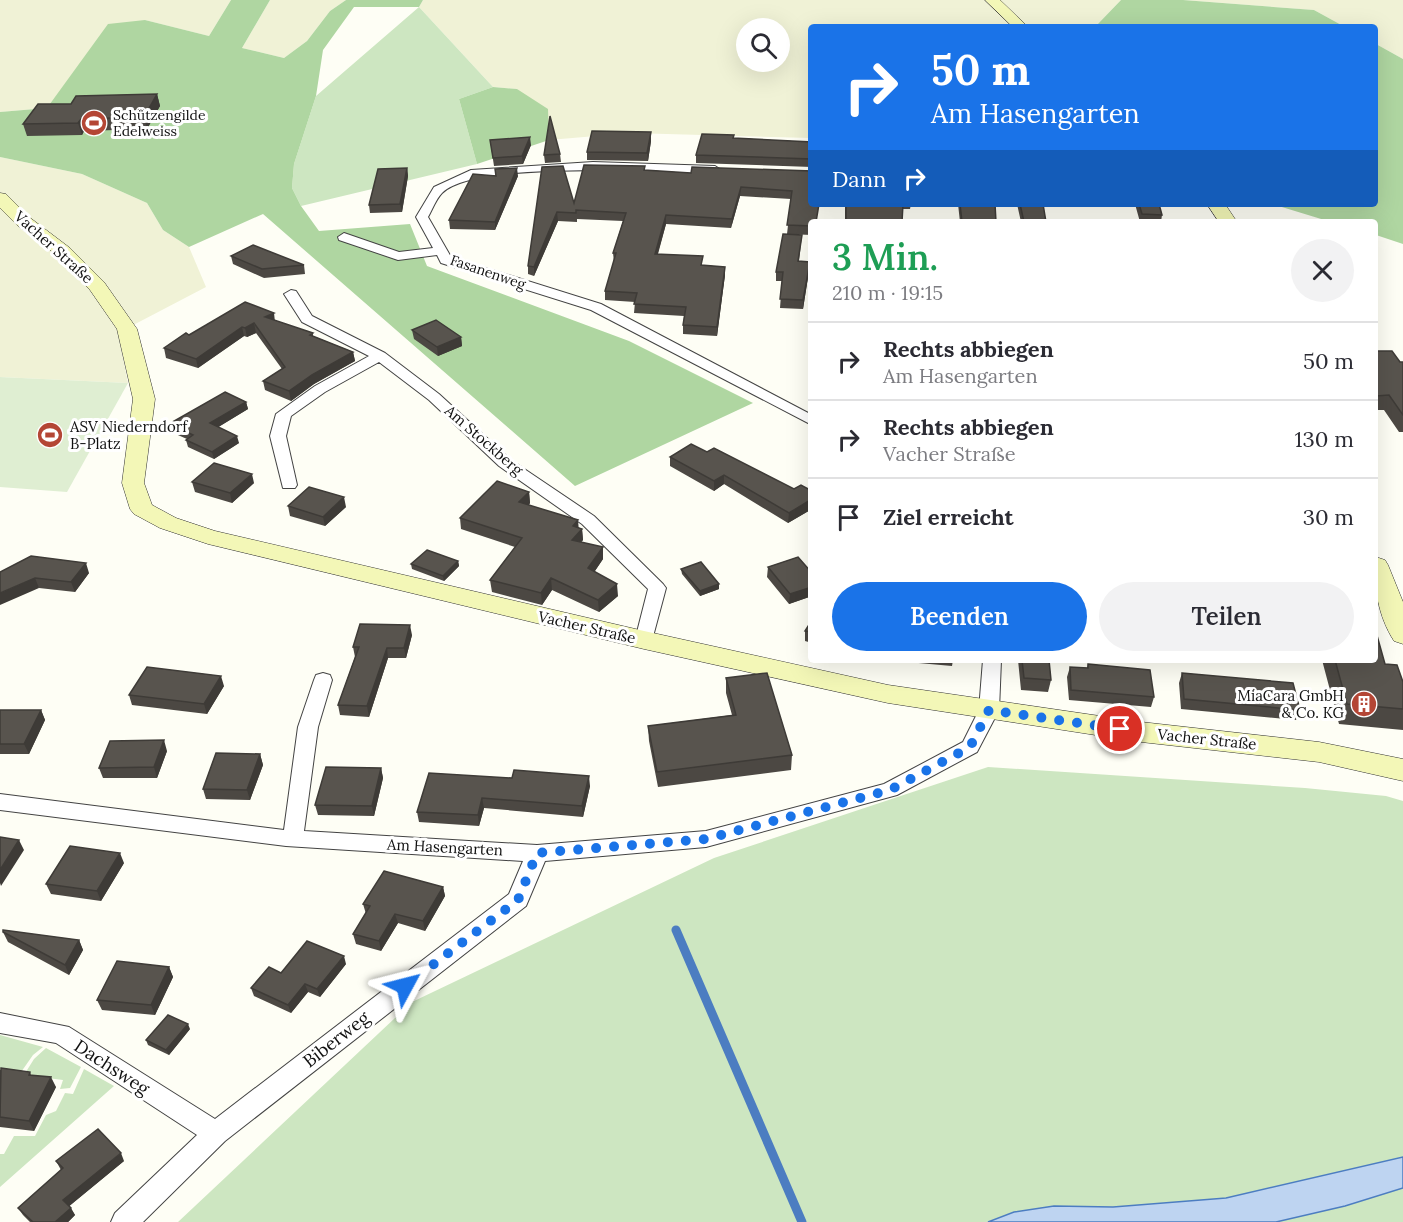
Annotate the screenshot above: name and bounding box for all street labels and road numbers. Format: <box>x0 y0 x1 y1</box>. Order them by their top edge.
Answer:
street label: Vacher Straße <box>10 206 97 287</box>
street label: Fasanenweg <box>448 251 528 293</box>
street label: Am Stockberg <box>440 400 528 480</box>
street label: Vacher Straße <box>535 606 638 647</box>
street label: Vacher Straße <box>1156 724 1257 754</box>
street label: Am Hasengarten <box>386 834 503 860</box>
street label: Biberweg <box>298 1005 375 1072</box>
street label: Dachsweg <box>70 1034 155 1100</box>

